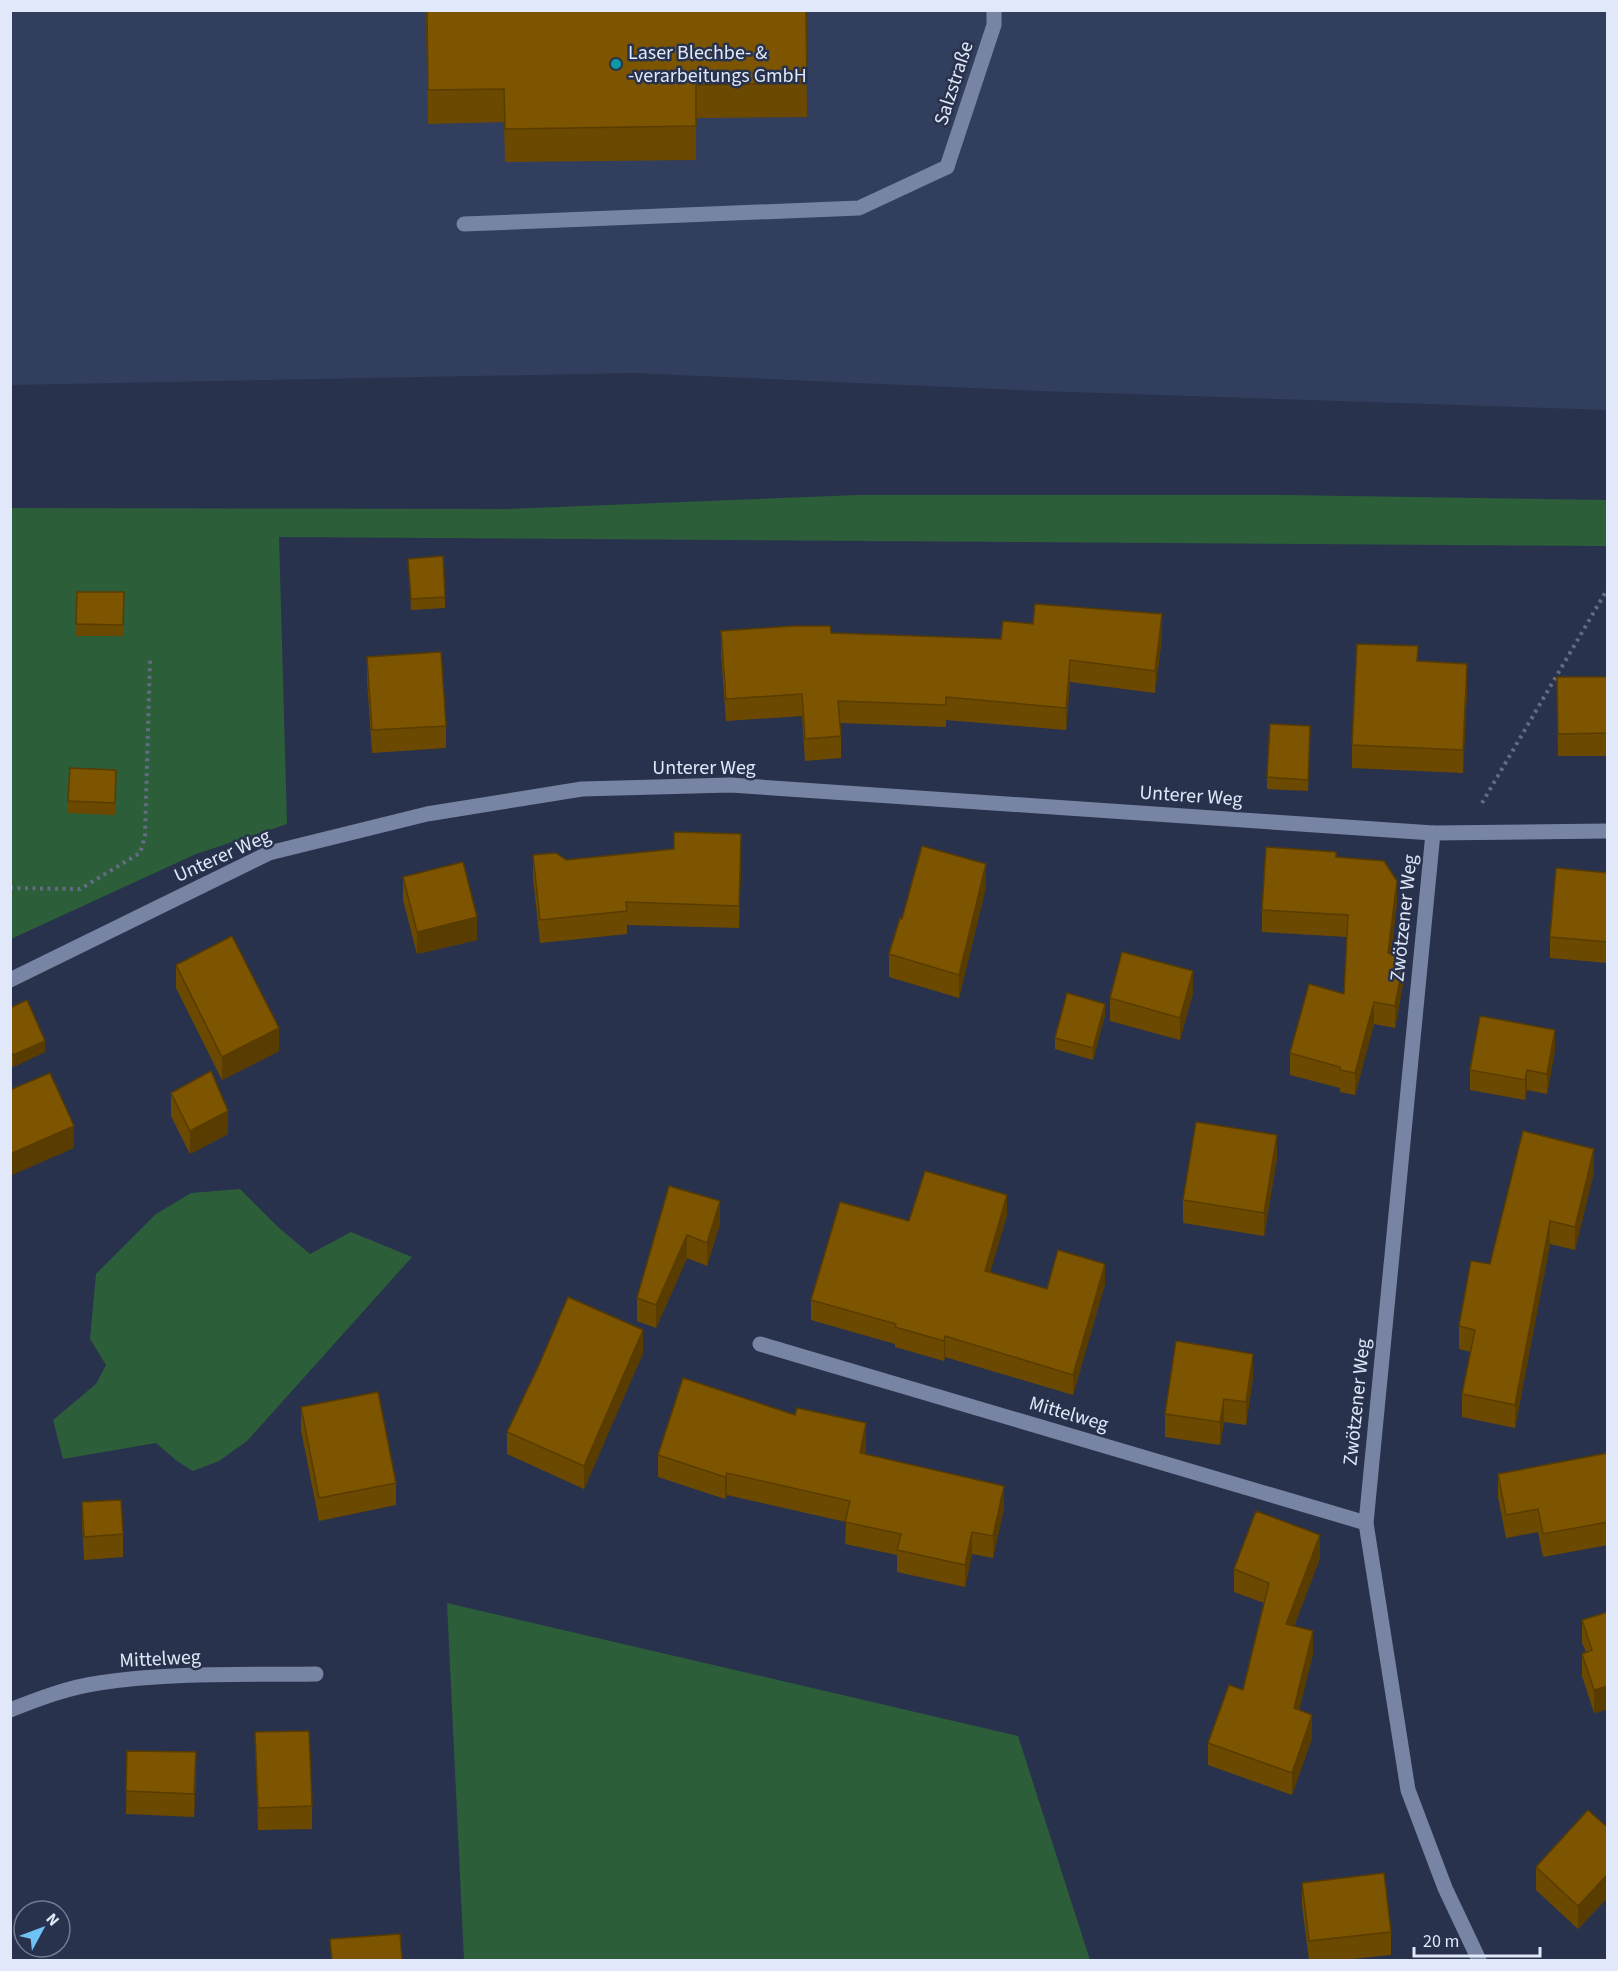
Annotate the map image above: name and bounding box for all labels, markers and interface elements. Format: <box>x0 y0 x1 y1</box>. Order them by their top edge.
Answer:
street label: Salzstraße <box>927 37 981 129</box>
place label: Laser Blechbe- & -verarbeitungs GmbH <box>628 39 807 90</box>
marker: Laser Blechbe- & -verarbeitungs GmbH <box>609 57 623 71</box>
street label: Unterer Weg <box>652 754 756 782</box>
street label: Unterer Weg <box>1138 778 1243 814</box>
street label: Unterer Weg <box>169 822 275 890</box>
street label: Zwötzener Weg <box>1383 853 1425 983</box>
street label: Zwötzener Weg <box>1336 1337 1378 1467</box>
street label: Mittelweg <box>1026 1389 1112 1439</box>
street label: Mittelweg <box>119 1643 201 1675</box>
north arrow <box>12 1899 72 1959</box>
text: N <box>41 1909 64 1931</box>
scale bar <box>1414 1920 1540 1958</box>
text: 20 m <box>1423 1929 1459 1954</box>

